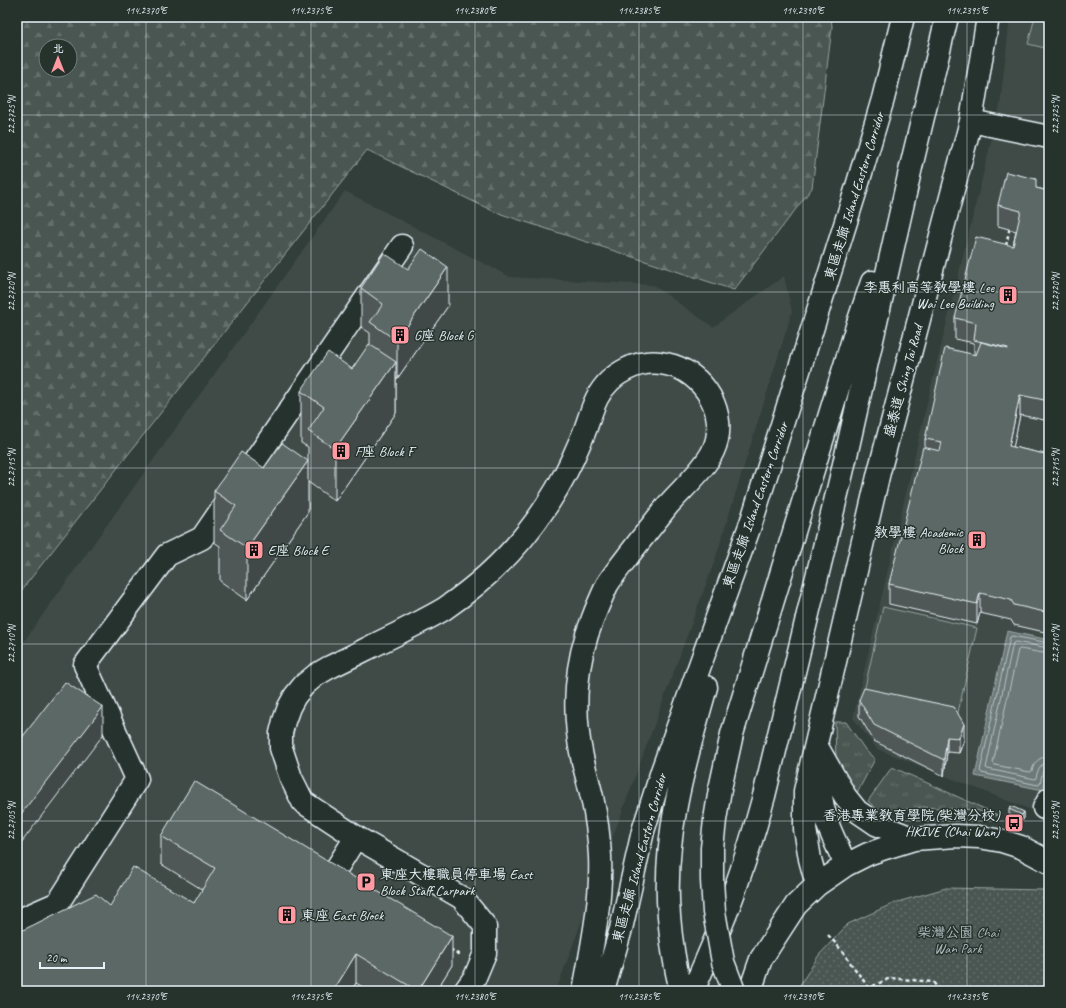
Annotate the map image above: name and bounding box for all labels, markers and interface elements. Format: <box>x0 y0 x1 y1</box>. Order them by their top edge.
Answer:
text: 114.2370°E <box>125 4 169 17</box>
text: 114.2375°E <box>290 4 334 17</box>
text: 114.2380°E <box>454 4 498 17</box>
text: 114.2385°E <box>618 4 662 17</box>
text: 114.2390°E <box>782 4 826 17</box>
text: 114.2395°E <box>946 4 990 17</box>
north arrow <box>38 38 78 78</box>
text: 北 <box>53 41 64 55</box>
text: 22.2725°N <box>5 94 18 134</box>
text: 22.2725°N <box>1049 94 1062 134</box>
street label: 東區走廊 Island Eastern Corridor <box>821 109 888 282</box>
text: 22.2720°N <box>5 271 18 311</box>
text: 22.2720°N <box>1049 271 1062 311</box>
place label: 李惠利高等教學樓 Lee Wai Lee Building <box>864 279 995 312</box>
building icon: 李惠利高等教學樓 Lee Wai Lee Building <box>997 284 1019 306</box>
street label: 盛泰道 Shing Tai Road <box>880 321 927 439</box>
building icon: G座 Block G <box>389 324 411 346</box>
place label: G座 Block G <box>414 327 475 344</box>
street label: 東區走廊 Island Eastern Corridor <box>719 419 792 591</box>
building icon: F座 Block F <box>330 440 352 462</box>
place label: F座 Block F <box>355 443 417 460</box>
text: 22.2715°N <box>5 447 18 487</box>
text: 22.2715°N <box>1049 447 1062 487</box>
place label: 教學樓 Academic Block <box>874 524 964 557</box>
building icon: 教學樓 Academic Block <box>966 529 988 551</box>
building icon: E座 Block E <box>243 539 265 561</box>
place label: E座 Block E <box>268 542 330 559</box>
text: 22.2710°N <box>5 623 18 663</box>
text: 22.2710°N <box>1049 623 1062 663</box>
street label: 東區走廊 Island Eastern Corridor <box>609 771 671 945</box>
text: 22.2705°N <box>5 800 18 840</box>
text: 22.2705°N <box>1049 800 1062 840</box>
place label: 香港專業教育學院(柴灣分校) HKIVE (Chai Wan) <box>823 807 1001 840</box>
bus stop icon: 香港專業教育學院(柴灣分校) HKIVE (Chai Wan) <box>1003 812 1025 834</box>
place label: 東座大樓職員停車場 East Block Staff Carpark <box>380 866 534 899</box>
parking icon: 東座大樓職員停車場 East Block Staff Carpark <box>355 871 377 893</box>
building icon: 東座 East Block <box>276 904 298 926</box>
place label: 東座 East Block <box>301 907 384 924</box>
park label: 柴灣公園 Chai Wan Park <box>917 924 1001 957</box>
scale bar <box>40 944 104 970</box>
text: 20 m <box>46 950 68 966</box>
text: 114.2370°E <box>125 990 169 1003</box>
text: 114.2375°E <box>290 990 334 1003</box>
text: 114.2380°E <box>454 990 498 1003</box>
text: 114.2385°E <box>618 990 662 1003</box>
text: 114.2390°E <box>782 990 826 1003</box>
text: 114.2395°E <box>946 990 990 1003</box>

